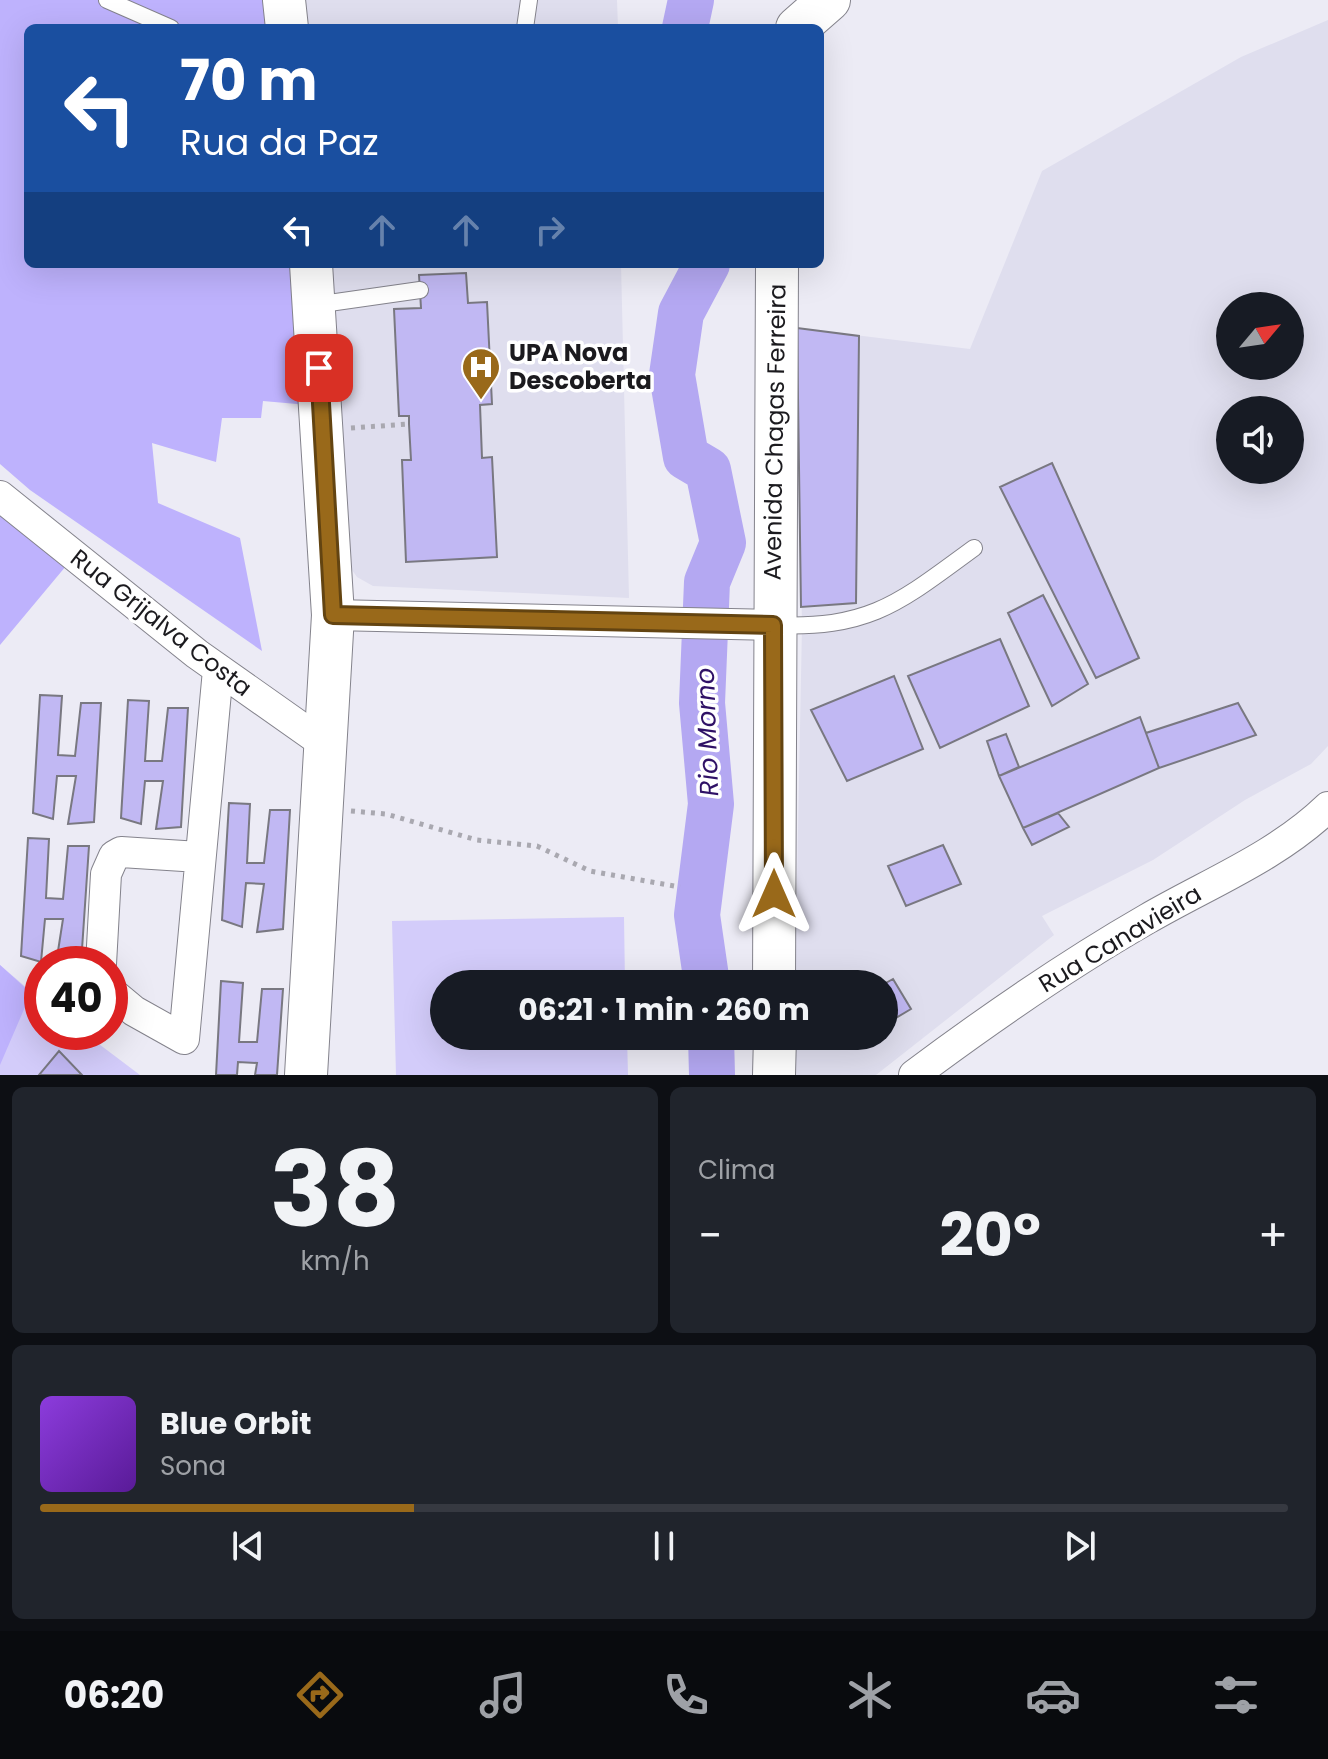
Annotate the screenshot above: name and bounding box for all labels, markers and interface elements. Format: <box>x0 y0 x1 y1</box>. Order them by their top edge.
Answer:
text: 70 m <box>180 41 318 120</box>
icon: left <box>48 56 152 160</box>
text: Rua da Paz <box>180 117 379 168</box>
icon: left <box>276 208 320 252</box>
icon: ahead <box>360 208 404 252</box>
icon: ahead <box>444 208 488 252</box>
icon: right <box>528 208 572 252</box>
street label: Avenida Chagas Ferreira <box>755 283 794 581</box>
north arrow <box>1216 292 1304 380</box>
map controls <box>1216 292 1304 484</box>
pin <box>285 334 353 402</box>
place label: UPA Nova Descoberta <box>509 336 652 397</box>
icon: arrive <box>297 346 341 390</box>
hospital icon: UPA Nova Descoberta <box>460 346 502 401</box>
button: sound <box>1216 396 1304 484</box>
street label: Rua Grijalva Costa <box>64 541 259 704</box>
water label: Rio Morno <box>687 667 727 797</box>
position arrow <box>732 852 816 936</box>
street label: Rua Canavieira <box>1032 877 1207 1000</box>
speed limit sign: 40 <box>24 946 128 1050</box>
text: 06:21 · 1 min · 260 m <box>518 988 810 1031</box>
text: 38 <box>270 1117 400 1262</box>
text: Clima <box>698 1152 775 1188</box>
text: 20° <box>940 1193 1041 1277</box>
text: − <box>698 1205 722 1266</box>
text: + <box>1258 1205 1288 1266</box>
text: km/h <box>300 1243 370 1279</box>
text: Blue Orbit <box>160 1402 312 1445</box>
text: Sona <box>160 1448 226 1484</box>
icon: previous <box>226 1524 270 1568</box>
icon: pause <box>642 1524 686 1568</box>
icon: next <box>1058 1524 1102 1568</box>
icon: directions <box>292 1667 348 1723</box>
icon: music <box>475 1667 531 1723</box>
icon: phone <box>658 1667 714 1723</box>
icon: climate <box>842 1667 898 1723</box>
icon: car <box>1025 1667 1081 1723</box>
icon: filters <box>1208 1667 1264 1723</box>
text: 06:20 <box>64 1670 164 1721</box>

